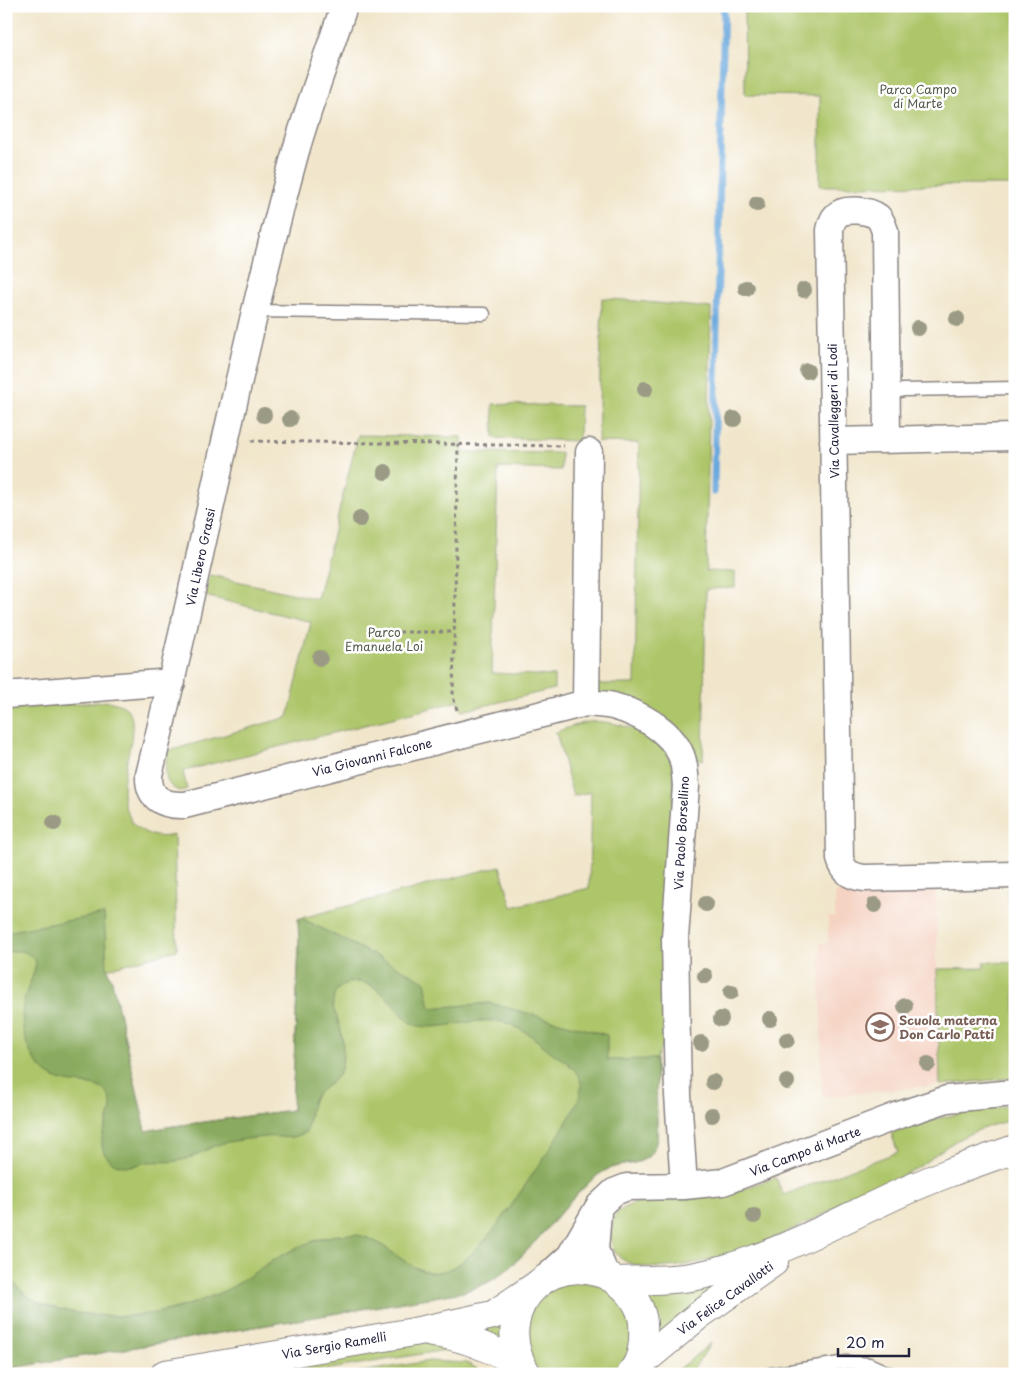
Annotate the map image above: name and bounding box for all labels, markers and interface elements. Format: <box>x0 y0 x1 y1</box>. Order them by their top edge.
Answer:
park label: Parco Campo di Marte <box>879 80 957 112</box>
street label: Via Cavalleggeri di Lodi <box>823 343 843 479</box>
street label: Via Libero Grassi <box>181 506 219 608</box>
park label: Parco Emanuela Loi <box>345 623 423 655</box>
street label: Via Giovanni Falcone <box>310 733 434 781</box>
street label: Via Paolo Borsellino <box>669 775 693 891</box>
place label: Scuola materna Don Carlo Patti <box>899 1011 998 1043</box>
school or university icon: Scuola materna Don Carlo Patti <box>865 1012 895 1042</box>
street label: Via Campo di Marte <box>747 1121 863 1180</box>
street label: Via Felice Cavallotti <box>673 1257 777 1339</box>
scale bar <box>838 1325 910 1357</box>
street label: Via Sergio Ramelli <box>280 1327 388 1363</box>
text: 20 m <box>846 1330 885 1353</box>

